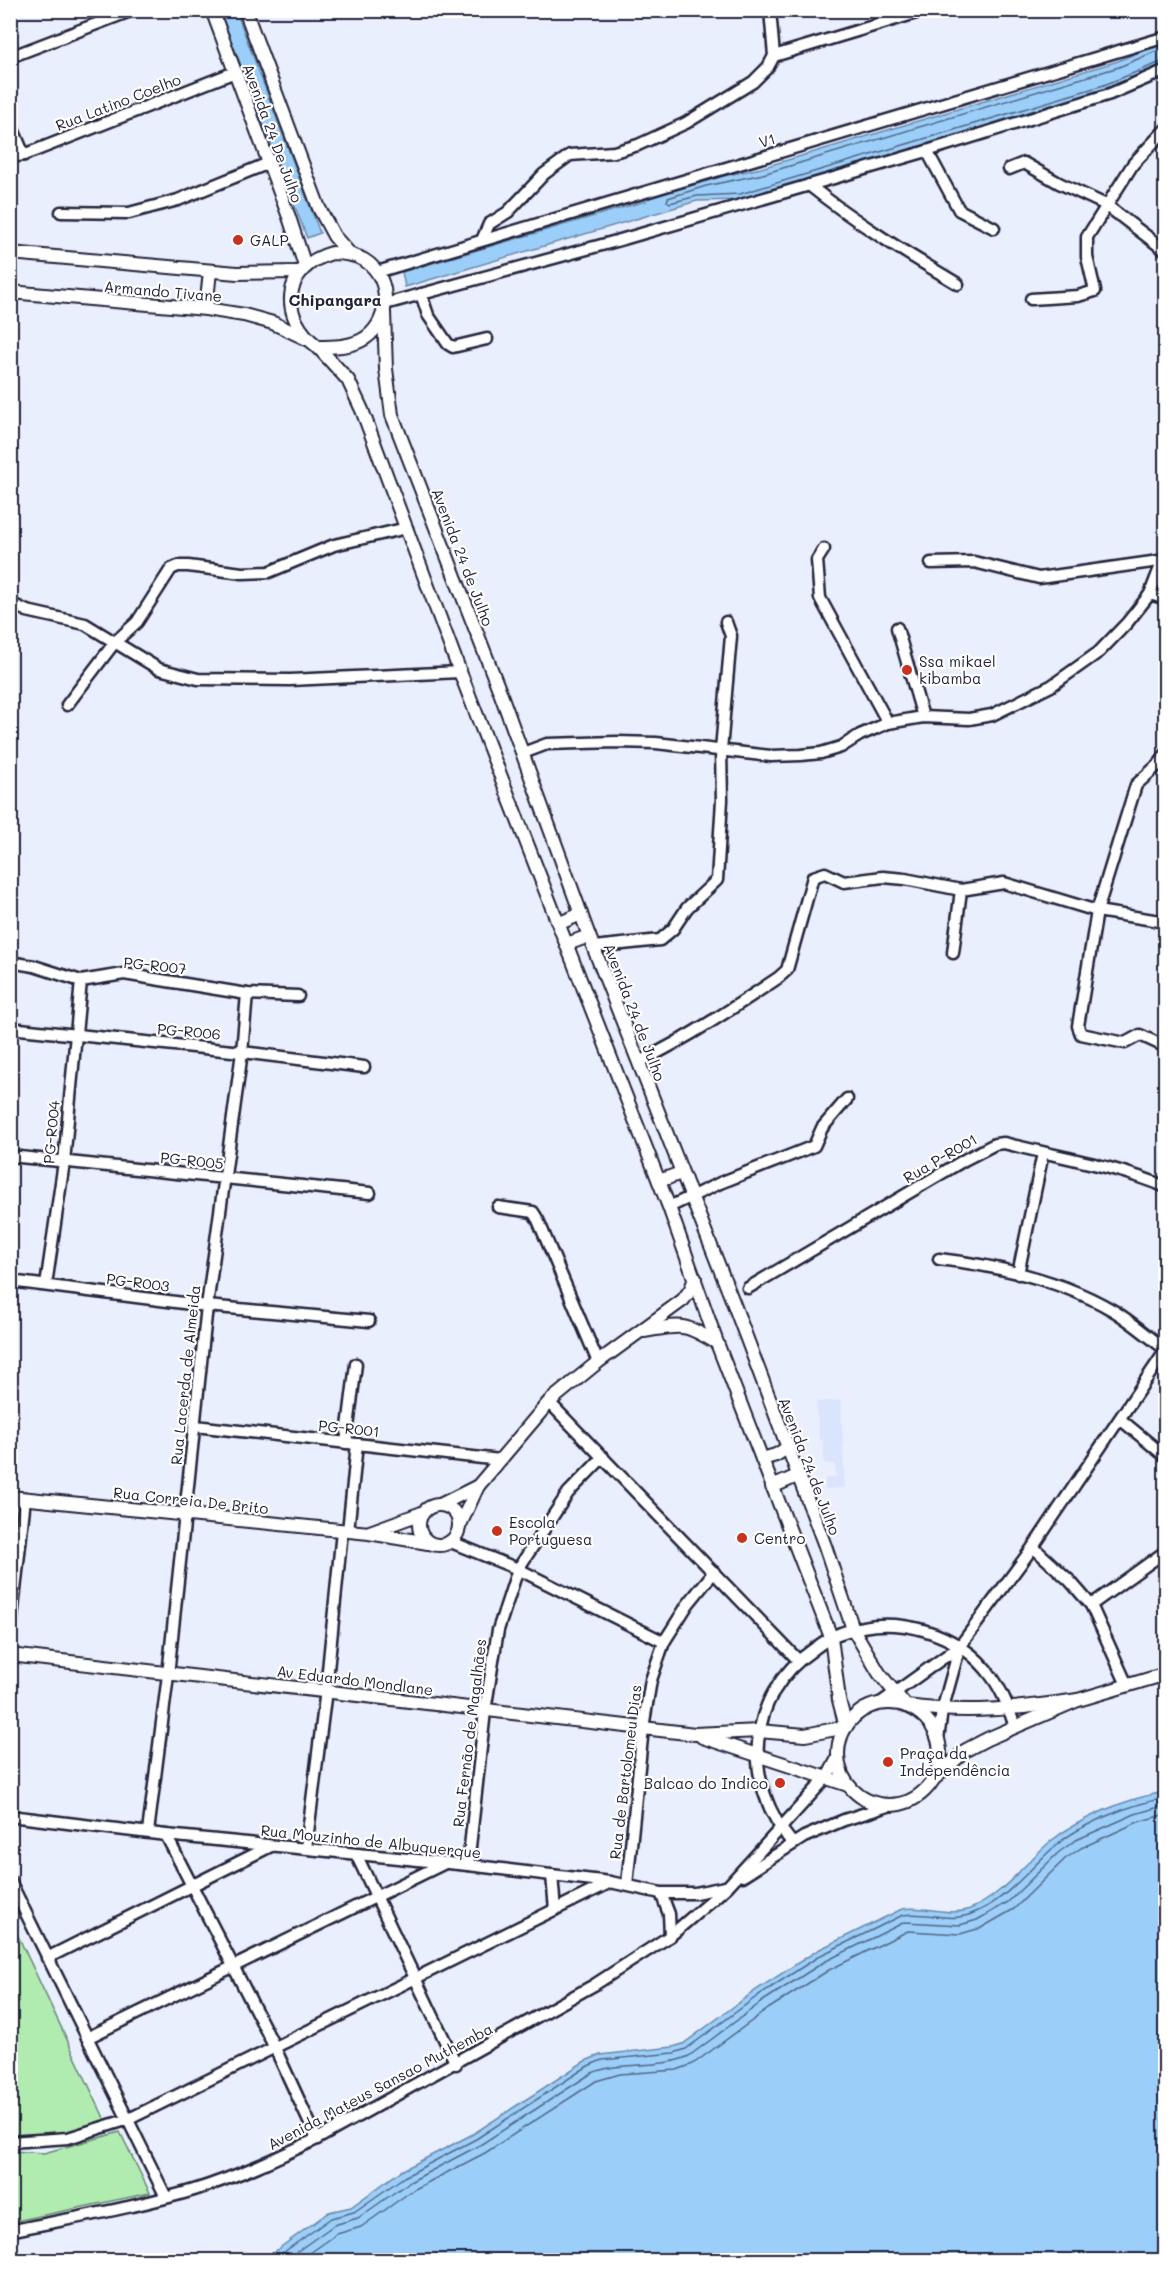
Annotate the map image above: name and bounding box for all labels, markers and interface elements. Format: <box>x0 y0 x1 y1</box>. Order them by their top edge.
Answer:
street label: Avenida 24 De Julho <box>239 61 307 205</box>
street label: Rua Latino Coelho <box>53 69 183 135</box>
street label: V1 <box>756 128 778 152</box>
place label: GALP <box>250 230 289 250</box>
marker: GALP <box>231 233 245 247</box>
street label: Armando Tivane <box>103 276 223 306</box>
district label: Chipangara <box>288 289 382 310</box>
street label: Avenida 24 de Julho <box>428 485 498 629</box>
place label: Ssa mikael kibamba <box>919 651 996 688</box>
marker: Ssa mikael kibamba <box>900 663 914 677</box>
street label: Avenida 24 de Julho <box>600 940 670 1084</box>
street label: PG-R007 <box>123 952 187 978</box>
street label: PG-R006 <box>156 1018 222 1044</box>
street label: PG-R004 <box>38 1099 64 1165</box>
street label: Rua P-R001 <box>899 1129 981 1187</box>
street label: PG-R005 <box>159 1147 225 1173</box>
street label: PG-R003 <box>105 1268 171 1296</box>
street label: Rua Lacerda de Almeida <box>166 1284 204 1466</box>
street label: Avenida 24 de Julho <box>775 1394 845 1538</box>
street label: PG-R001 <box>317 1415 381 1441</box>
street label: Rua Correia De Brito <box>112 1482 270 1518</box>
place label: Escola Portuguesa <box>509 1512 592 1549</box>
marker: Escola Portuguesa <box>490 1524 504 1538</box>
place label: Centro <box>754 1528 805 1548</box>
marker: Centro <box>735 1531 749 1545</box>
street label: Rua Fernão de Magalhães <box>448 1638 490 1828</box>
street label: Av Eduardo Mondlane <box>276 1660 434 1700</box>
street label: Rua de Bartolomeu Dias <box>604 1684 646 1860</box>
place label: Praça da Independência <box>900 1743 1010 1780</box>
marker: Praça da Independência <box>881 1755 895 1769</box>
place label: Balcao do Indico <box>644 1773 768 1793</box>
marker: Balcao do Indico <box>773 1776 787 1790</box>
street label: Rua Mouzinho de Albuquerque <box>260 1819 482 1863</box>
street label: Avenida Mateus Sansao Muthemba <box>264 2018 496 2154</box>

